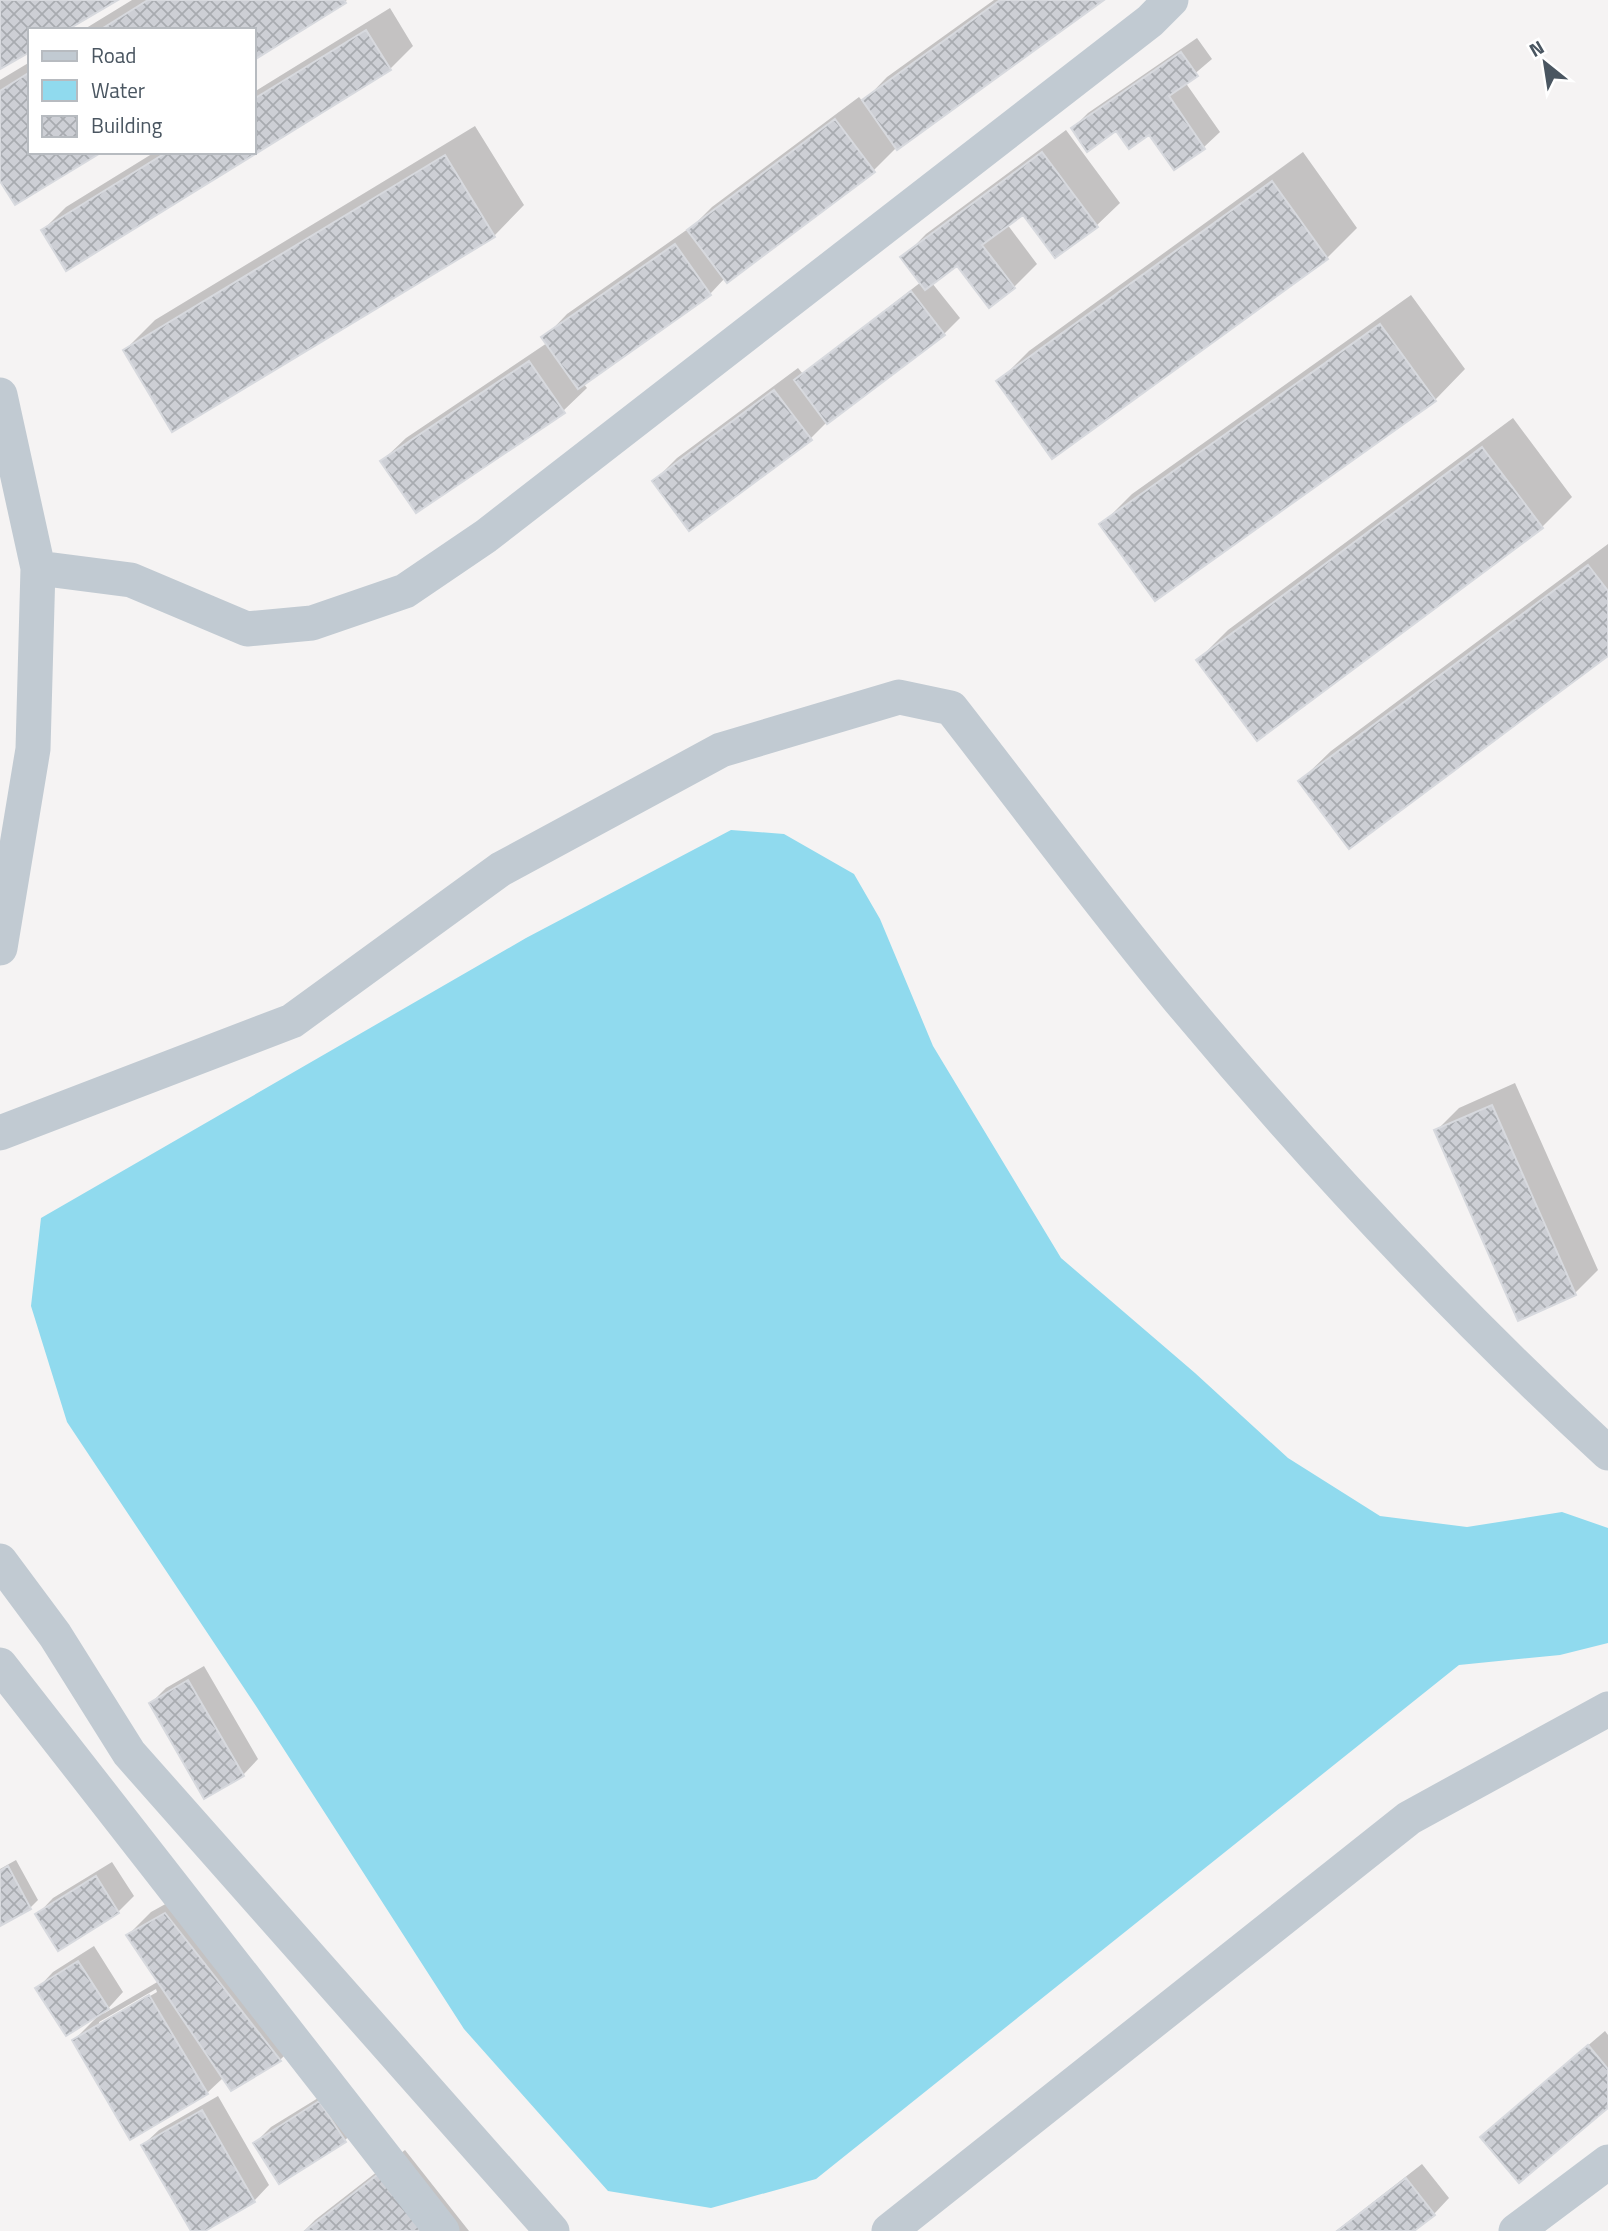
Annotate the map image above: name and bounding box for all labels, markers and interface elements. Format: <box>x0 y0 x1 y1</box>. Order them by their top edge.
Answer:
legend <box>28 28 256 154</box>
north arrow <box>1510 28 1580 98</box>
text: N <box>1523 32 1549 64</box>
text: Road <box>91 39 136 71</box>
text: Water <box>91 74 145 106</box>
text: Building <box>91 109 163 141</box>

